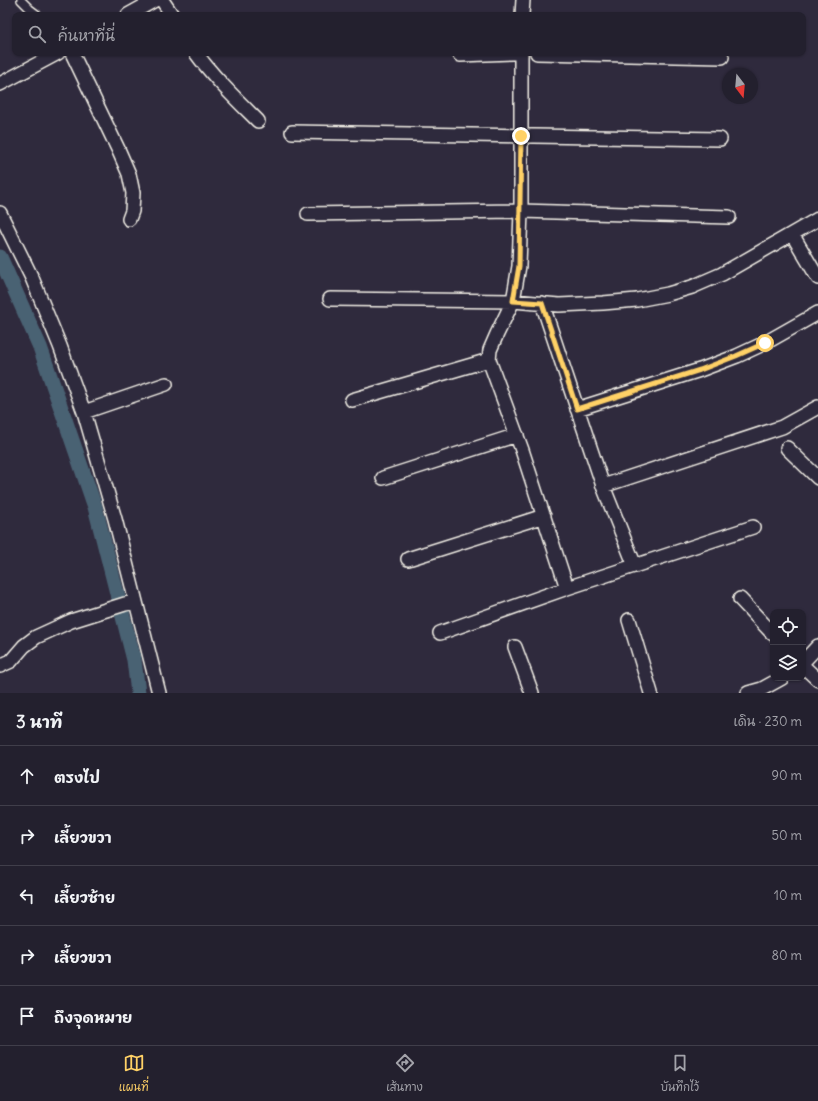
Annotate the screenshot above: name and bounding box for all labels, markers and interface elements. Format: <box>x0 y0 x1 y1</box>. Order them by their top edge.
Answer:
search box <box>12 12 806 56</box>
icon: search <box>26 23 48 45</box>
text: ค้นหาที่นี่ <box>58 26 115 45</box>
north arrow <box>722 68 758 104</box>
route end <box>512 127 530 145</box>
route start <box>756 334 774 352</box>
map controls <box>770 609 806 681</box>
button: locate <box>770 609 806 645</box>
button: layers <box>770 645 806 681</box>
text: 3 นาที <box>16 711 62 733</box>
text: เดิน · 230 m <box>734 713 802 730</box>
icon: ahead <box>16 765 38 787</box>
text: 90 m <box>771 767 802 784</box>
text: ตรงไป <box>54 768 100 787</box>
icon: right <box>16 825 38 847</box>
text: 50 m <box>771 827 802 844</box>
text: เลี้ยวขวา <box>54 828 112 847</box>
icon: left <box>16 885 38 907</box>
text: 10 m <box>774 887 802 904</box>
text: เลี้ยวซ้าย <box>54 888 115 907</box>
icon: right <box>16 945 38 967</box>
text: 80 m <box>771 947 802 964</box>
text: เลี้ยวขวา <box>54 948 112 967</box>
icon: arrive <box>16 1005 38 1027</box>
text: ถึงจุดหมาย <box>54 1008 132 1027</box>
tab: แผนที่ <box>119 1052 149 1095</box>
tab: เส้นทาง <box>386 1052 423 1095</box>
tab: บันทึกไว้ <box>660 1052 699 1095</box>

